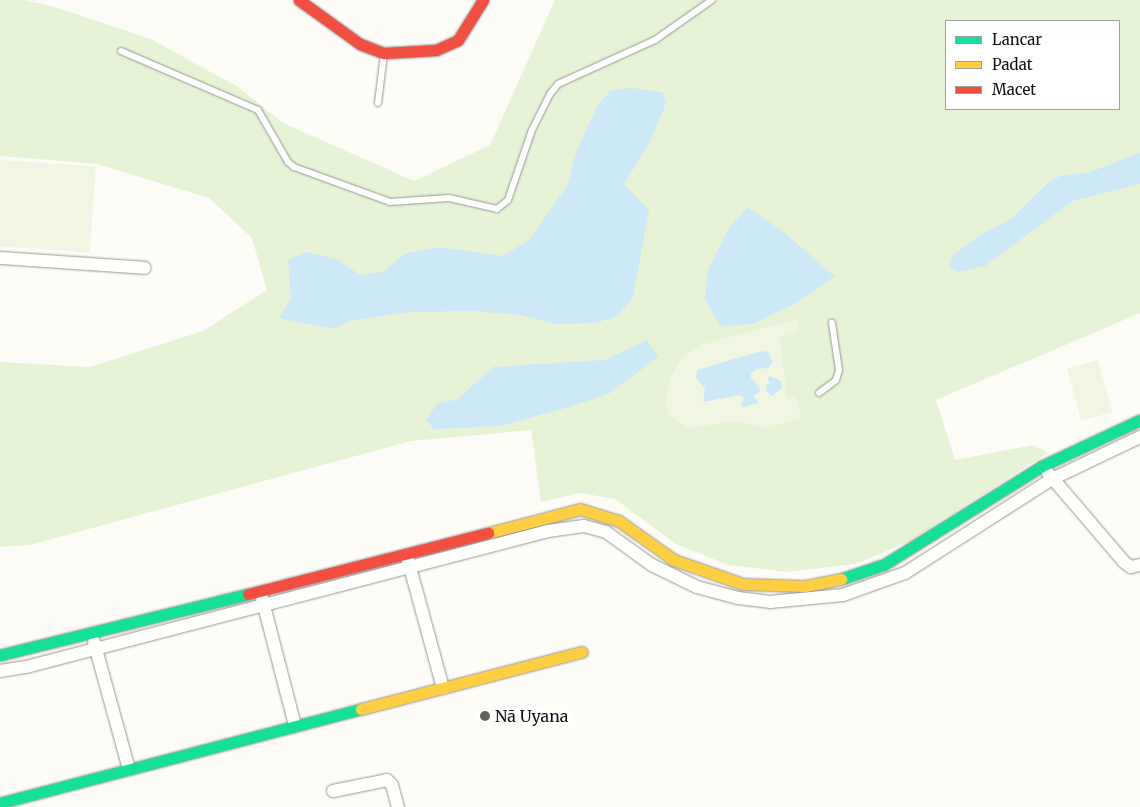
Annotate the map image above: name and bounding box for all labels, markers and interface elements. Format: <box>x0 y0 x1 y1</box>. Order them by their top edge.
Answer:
legend <box>945 20 1120 110</box>
text: Lancar <box>992 30 1042 49</box>
text: Padat <box>992 55 1032 74</box>
text: Macet <box>992 80 1036 99</box>
place label: Nā Uyana <box>495 706 568 726</box>
marker: Nā Uyana <box>479 710 491 722</box>

